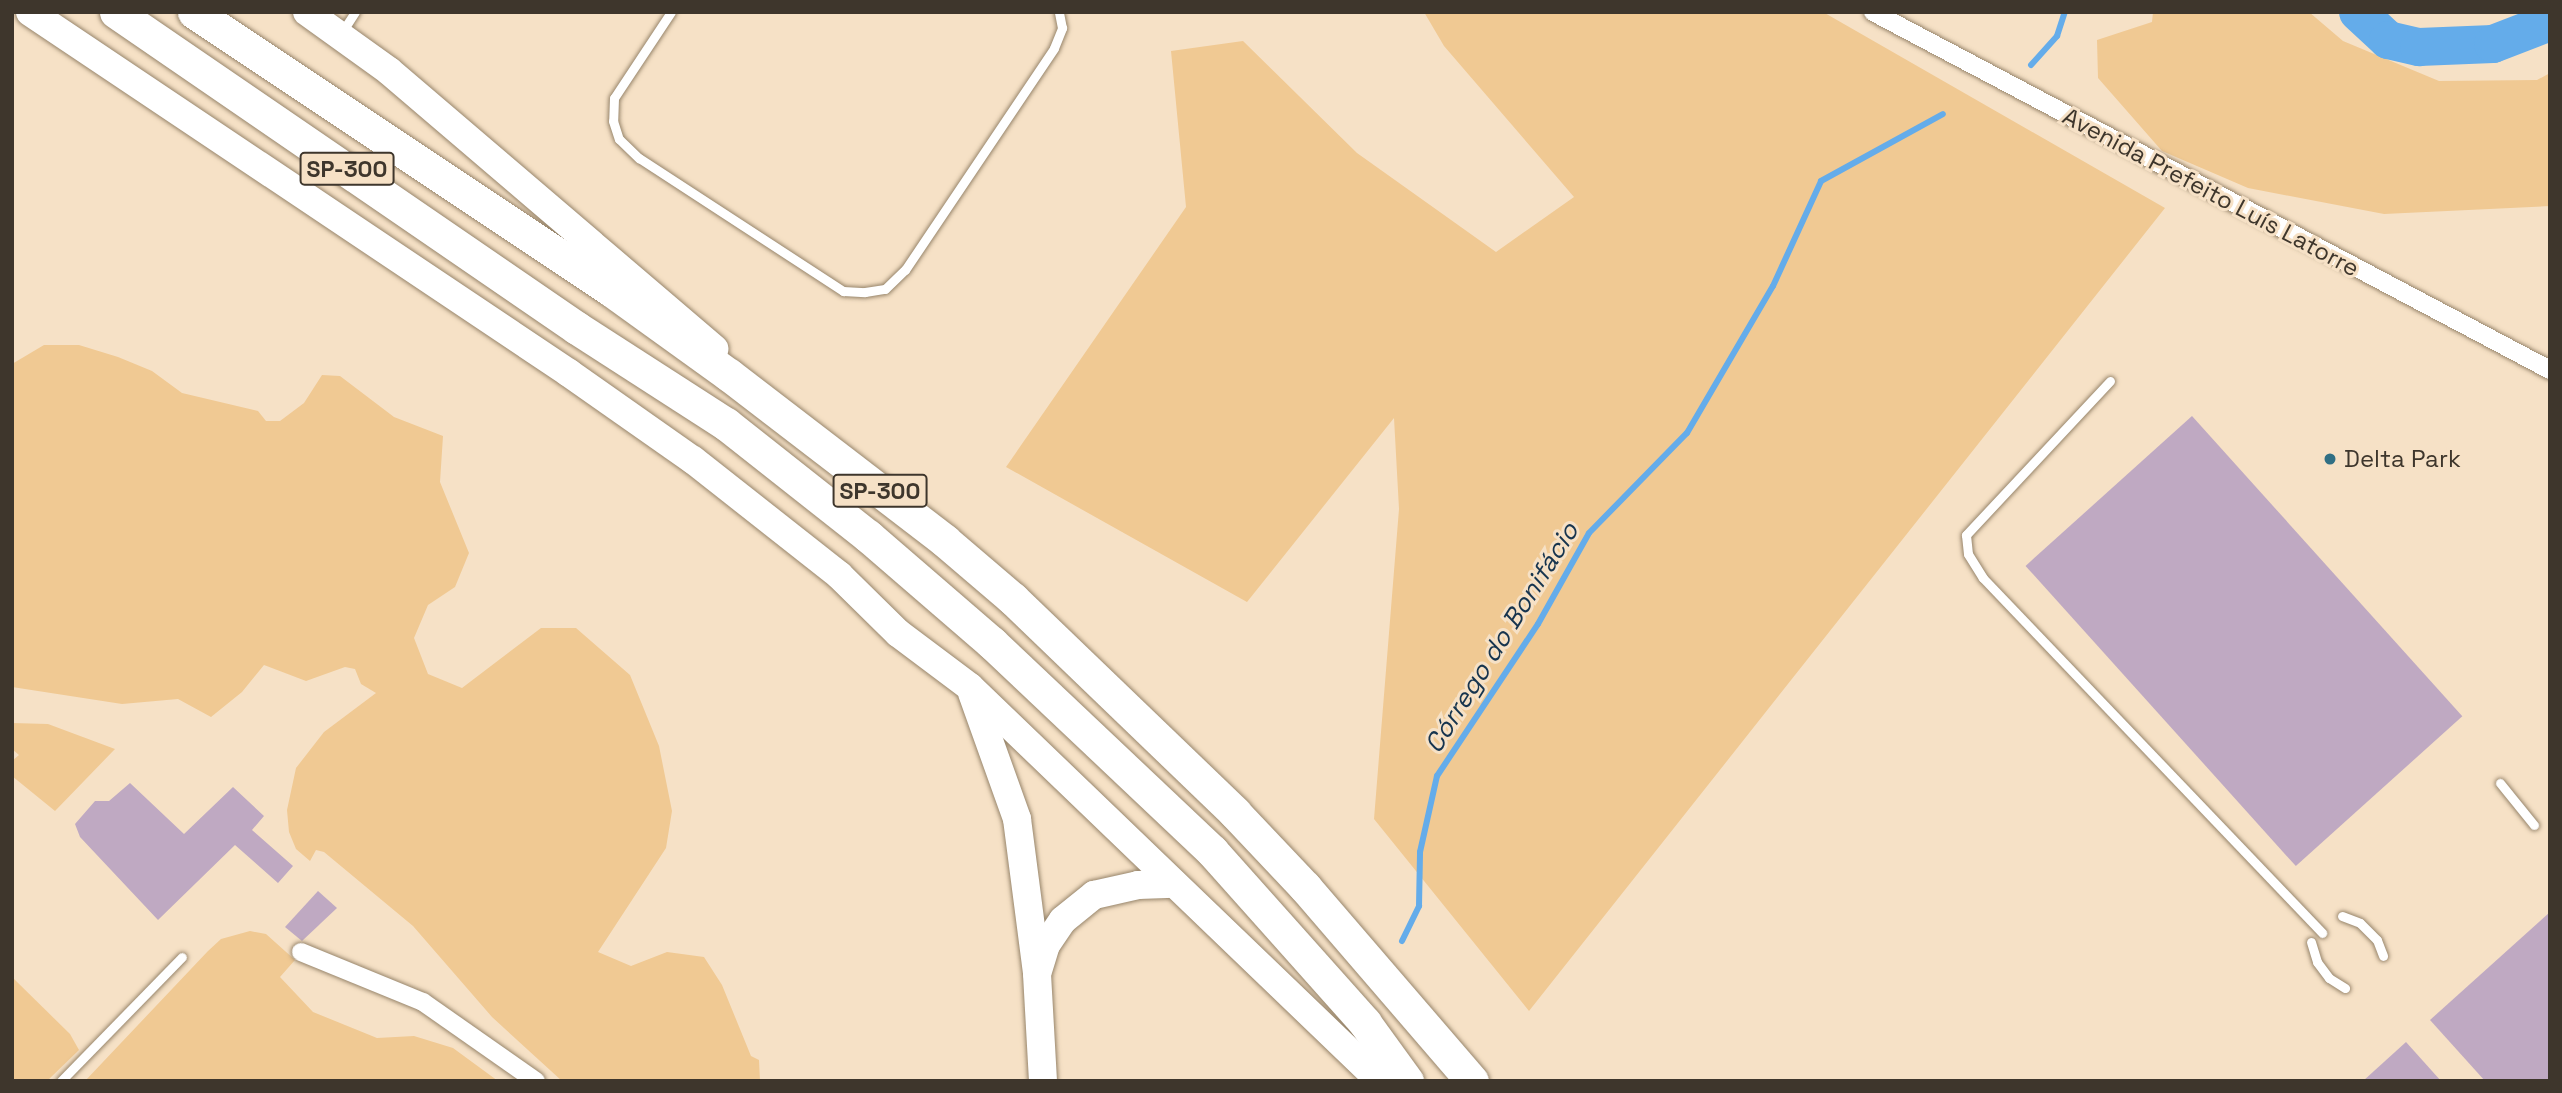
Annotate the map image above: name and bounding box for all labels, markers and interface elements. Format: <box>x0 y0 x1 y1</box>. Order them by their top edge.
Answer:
street label: Avenida Prefeito Luís Latorre <box>2058 101 2364 283</box>
road number: SP-300 <box>298 150 396 188</box>
place label: Delta Park <box>2344 445 2461 473</box>
marker: Delta Park <box>2322 451 2338 467</box>
road number: SP-300 <box>831 471 929 510</box>
water label: Córrego do Bonifácio <box>1418 517 1586 759</box>

